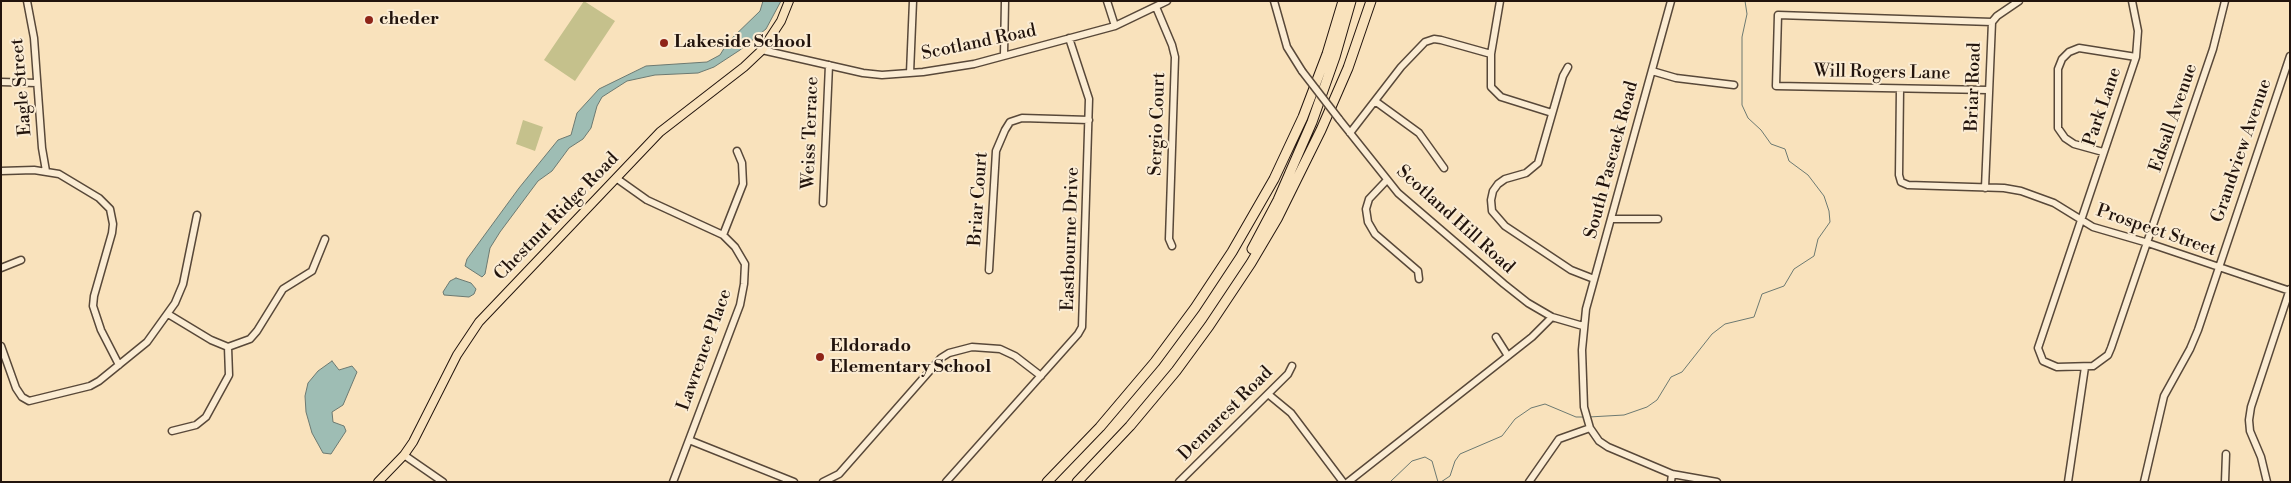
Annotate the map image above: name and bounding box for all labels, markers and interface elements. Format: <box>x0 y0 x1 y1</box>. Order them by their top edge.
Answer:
place label: cheder <box>379 9 439 31</box>
marker: cheder <box>363 14 375 26</box>
street label: Scotland Road <box>920 20 1038 66</box>
place label: Lakeside School <box>674 32 812 54</box>
street label: Eagle Street <box>7 37 37 137</box>
marker: Lakeside School <box>658 37 670 49</box>
street label: Briar Road <box>1962 42 1986 132</box>
street label: Will Rogers Lane <box>1813 61 1951 85</box>
street label: Edsall Avenue <box>2145 61 2203 175</box>
street label: Park Lane <box>2079 65 2127 149</box>
street label: Sergio Court <box>1145 72 1171 176</box>
street label: Weiss Terrace <box>798 76 824 190</box>
street label: Grandview Avenue <box>2207 76 2277 226</box>
street label: South Pascack Road <box>1581 79 1643 241</box>
street label: Chestnut Ridge Road <box>490 148 624 286</box>
street label: Briar Court <box>965 151 993 247</box>
street label: Scotland Hill Road <box>1391 161 1519 279</box>
street label: Eastbourne Drive <box>1058 167 1084 311</box>
street label: Prospect Street <box>2093 200 2219 262</box>
street label: Lawrence Place <box>673 286 737 414</box>
place label: Eldorado Elementary School <box>830 336 991 378</box>
marker: Eldorado Elementary School <box>814 351 826 363</box>
street label: Demarest Road <box>1174 362 1278 466</box>

